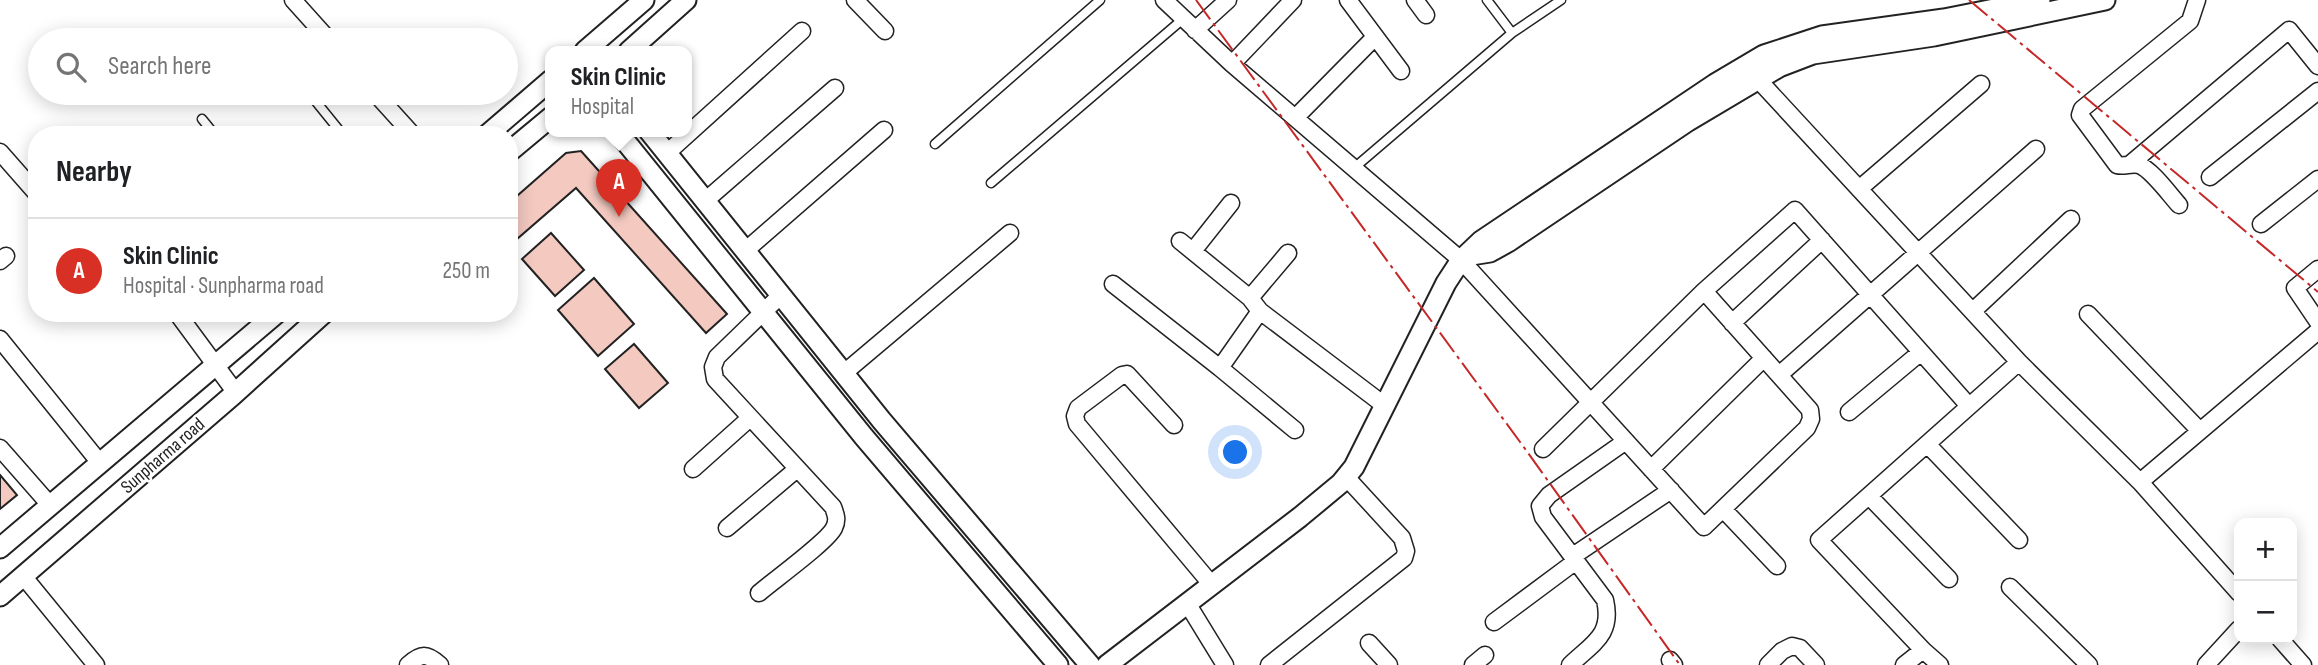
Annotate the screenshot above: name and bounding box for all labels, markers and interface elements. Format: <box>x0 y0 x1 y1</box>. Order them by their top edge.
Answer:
search box <box>28 28 518 105</box>
popup <box>545 46 692 137</box>
icon: search <box>52 48 90 86</box>
text: Search here <box>108 51 211 82</box>
text: Skin Clinic <box>571 62 666 93</box>
text: Hospital <box>571 93 634 121</box>
text: Nearby <box>56 154 132 190</box>
pin: A <box>596 159 642 217</box>
text: Skin Clinic <box>123 241 219 272</box>
text: A <box>74 257 84 285</box>
text: 250 m <box>443 257 490 285</box>
text: Hospital · Sunpharma road <box>123 272 324 300</box>
street label: Sunpharma road <box>116 413 210 499</box>
your location <box>1218 435 1252 469</box>
map controls <box>2234 518 2297 644</box>
button: + <box>2234 518 2297 581</box>
button: − <box>2234 581 2297 644</box>

